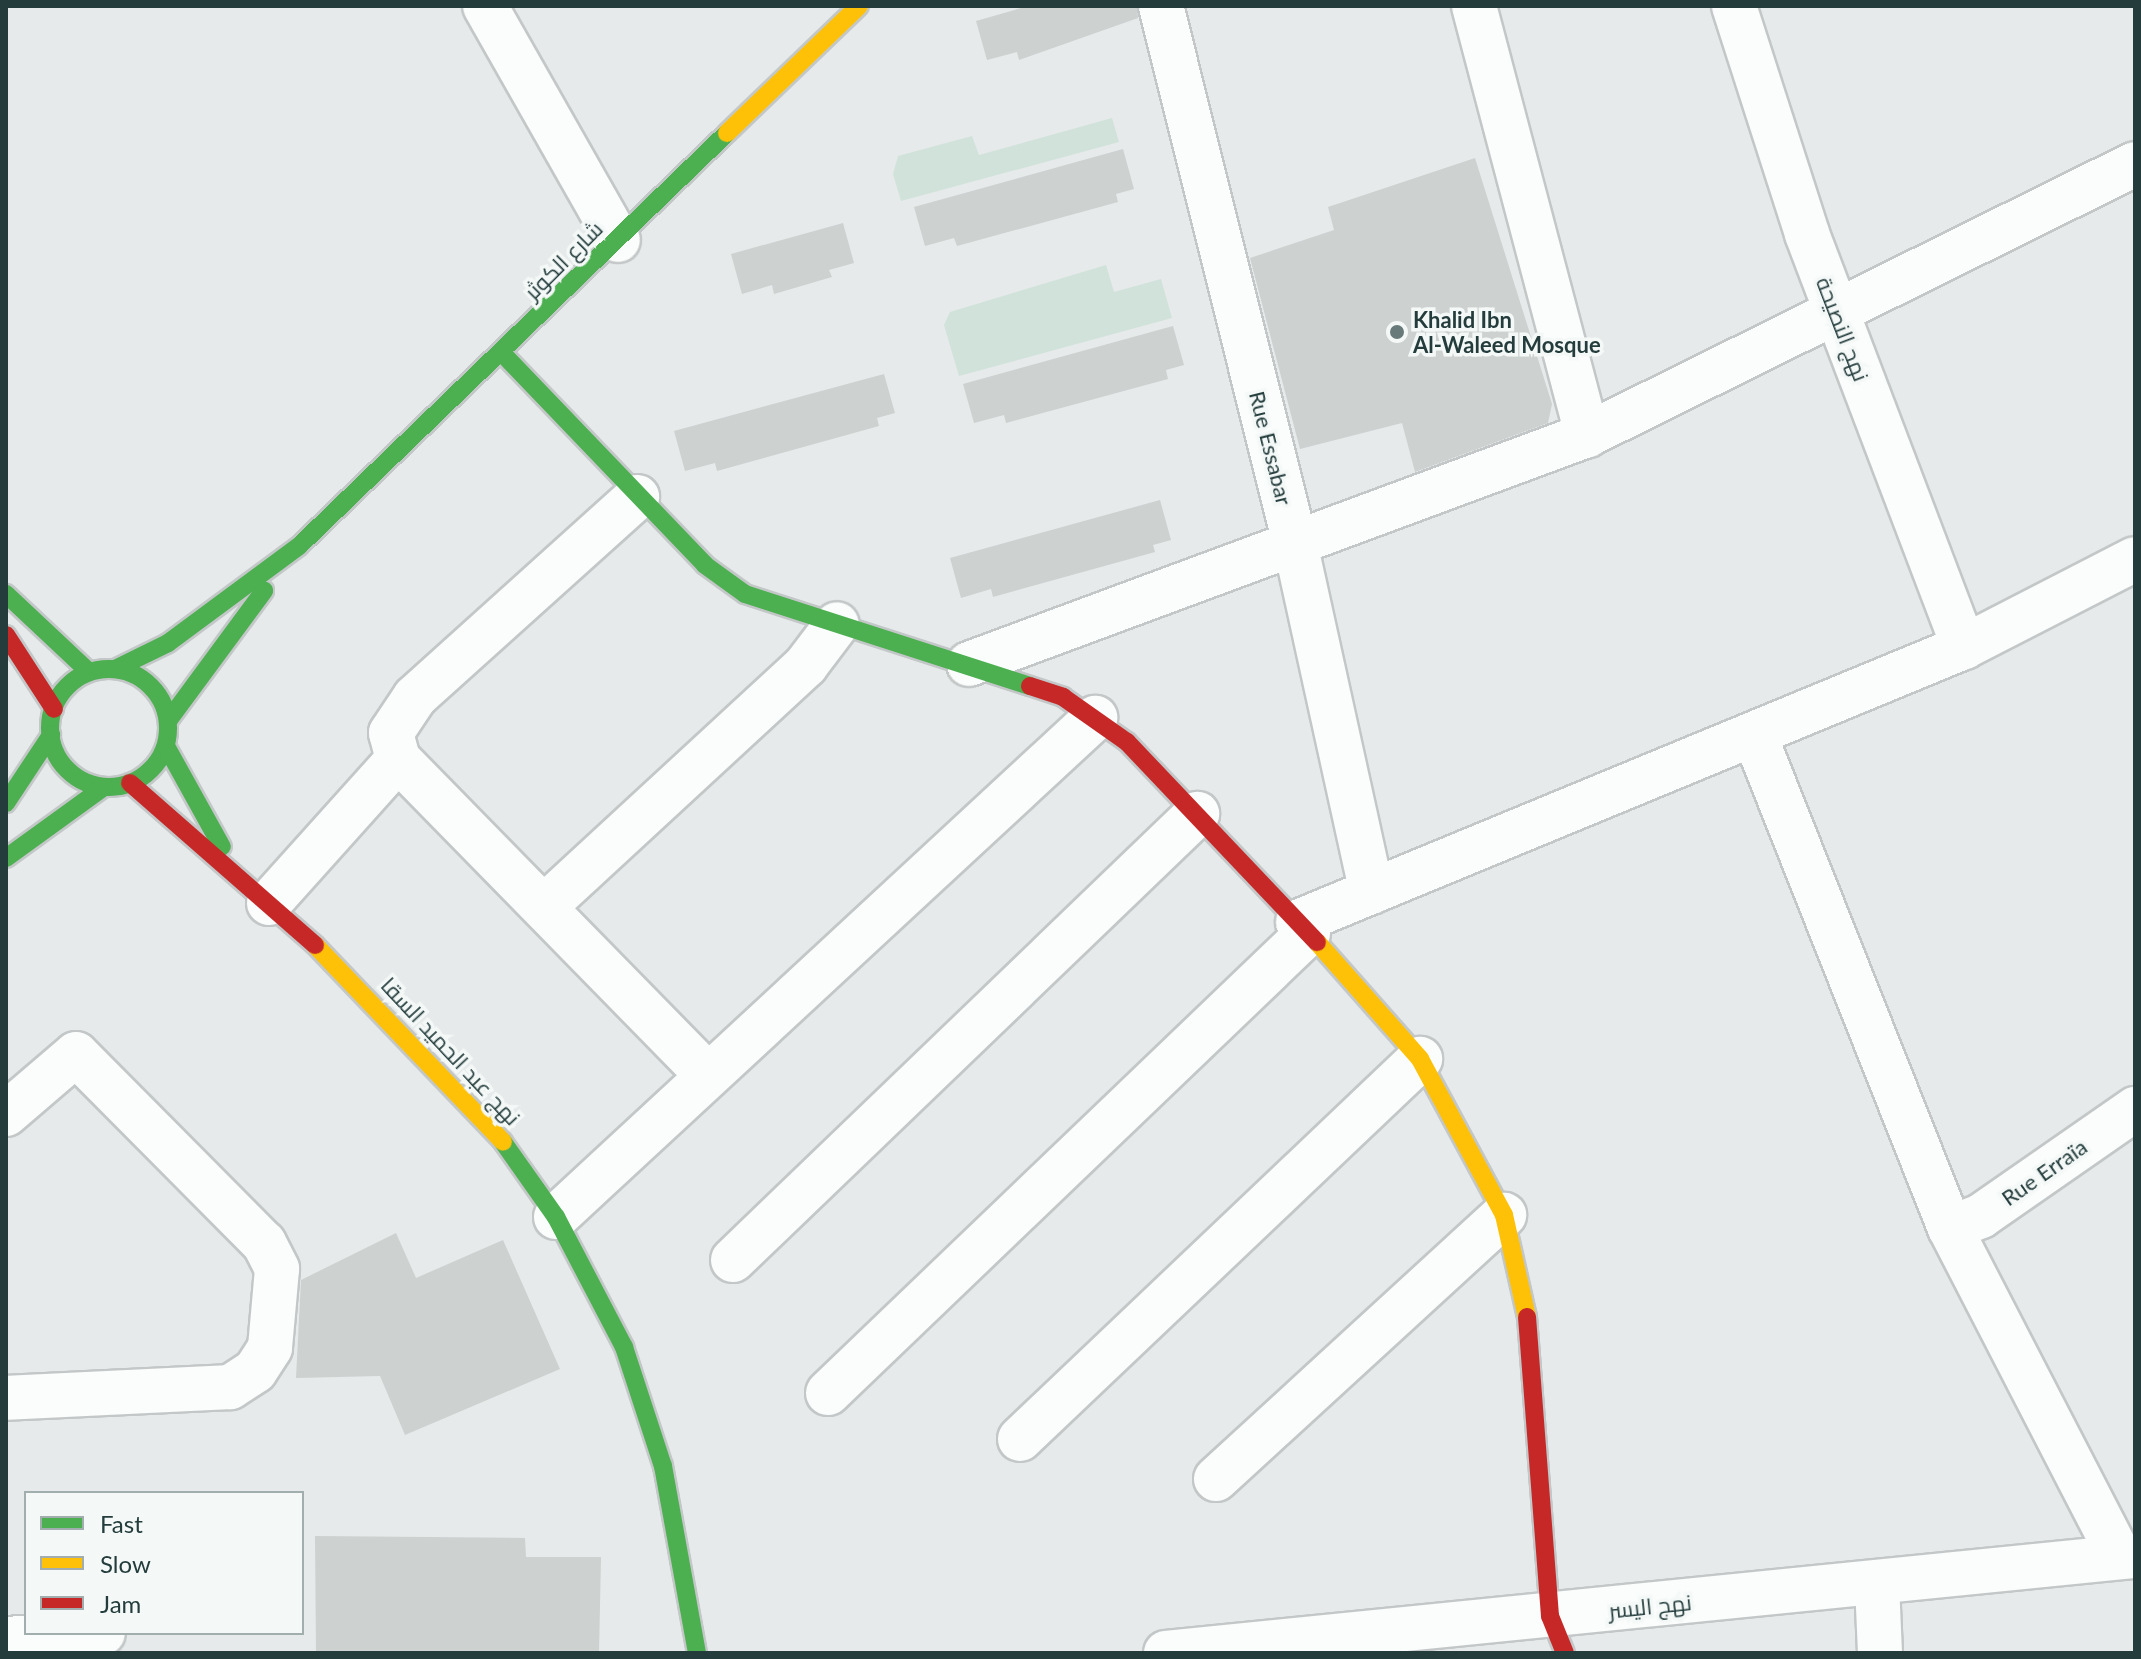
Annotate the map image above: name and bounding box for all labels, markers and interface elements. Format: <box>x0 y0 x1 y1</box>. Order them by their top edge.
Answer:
street label: شارع الكوثر <box>518 215 608 305</box>
street label: نهج النصيحة <box>1811 273 1875 385</box>
place label: Khalid Ibn Al-Waleed Mosque <box>1413 306 1601 358</box>
marker: Khalid Ibn Al-Waleed Mosque <box>1388 323 1406 341</box>
street label: Rue Essabar <box>1244 388 1298 508</box>
street label: نهج عبد الحميد السقا <box>376 972 526 1130</box>
street label: Rue Erraïa <box>1996 1133 2092 1211</box>
legend <box>24 1491 304 1635</box>
text: Fast <box>100 1509 143 1538</box>
text: Slow <box>100 1549 151 1578</box>
text: Jam <box>100 1589 141 1618</box>
street label: نهج اليسر <box>1607 1589 1693 1623</box>

